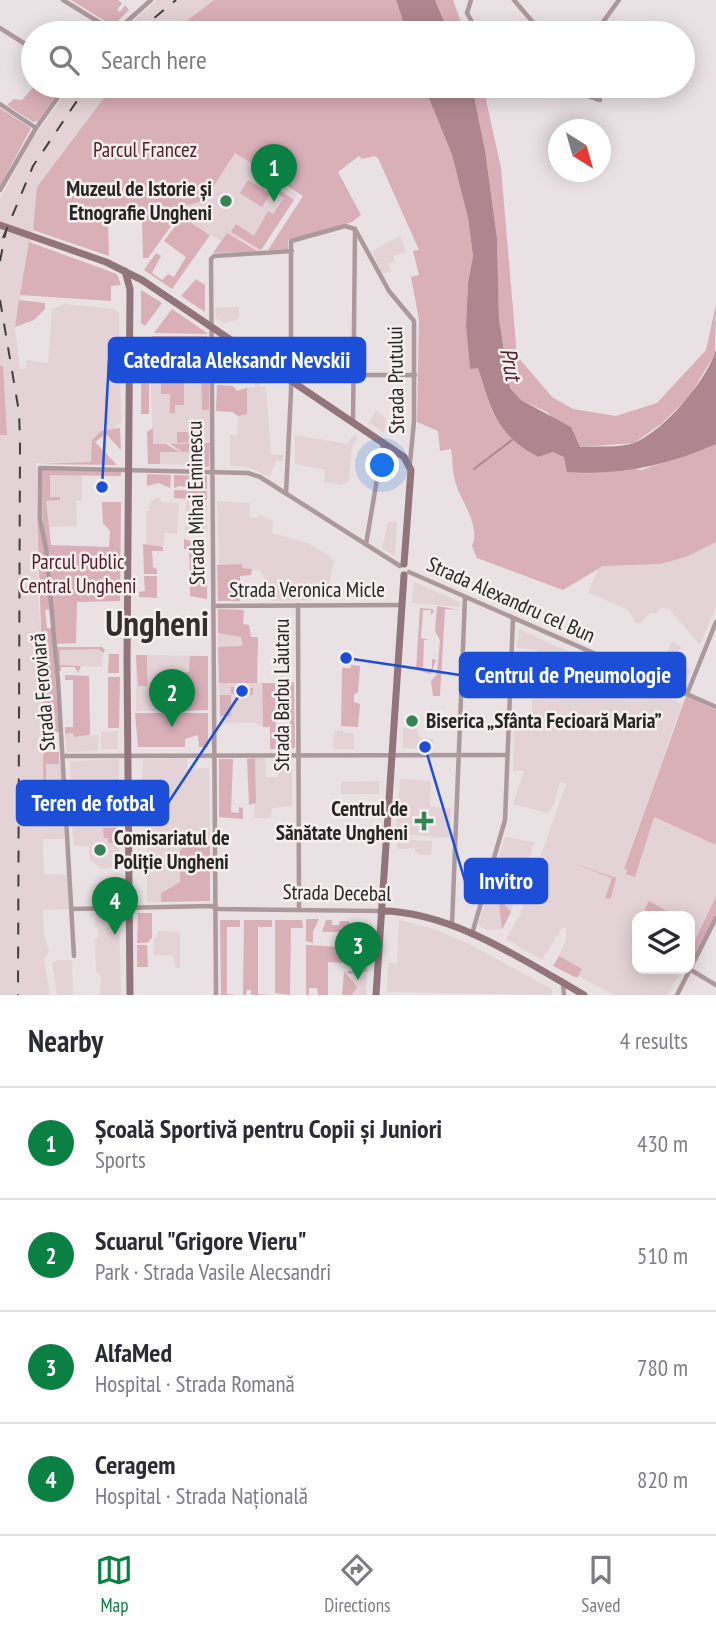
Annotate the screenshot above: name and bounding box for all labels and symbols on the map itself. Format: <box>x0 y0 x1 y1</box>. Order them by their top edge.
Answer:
north arrow <box>548 119 611 182</box>
park label: Parcul Francez <box>93 136 197 163</box>
pin: 1 <box>251 144 297 202</box>
place label: Muzeul de Istorie și Etnografie Ungheni <box>66 175 212 226</box>
marker: Muzeul de Istorie și Etnografie Ungheni <box>218 193 234 209</box>
street label: Strada Prutului <box>381 326 410 434</box>
callout: Catedrala Aleksandr Nevskii <box>109 338 365 382</box>
text: Catedrala Aleksandr Nevskii <box>124 345 350 374</box>
water label: Prut <box>494 345 529 385</box>
street label: Strada Mihai Eminescu <box>181 421 210 585</box>
your location <box>365 448 399 482</box>
park label: Parcul Public Central Ungheni <box>19 548 137 599</box>
street label: Strada Alexandru cel Bun <box>423 550 600 649</box>
street label: Strada Veronica Micle <box>229 576 385 603</box>
district label: Ungheni <box>105 600 209 646</box>
street label: Strada Barbu Lăutaru <box>268 619 295 771</box>
street label: Strada Feroviară <box>24 632 61 752</box>
callout: Centrul de Pneumologie <box>460 653 685 697</box>
text: Centrul de Pneumologie <box>475 660 671 689</box>
pin: 2 <box>149 669 195 727</box>
place label: Biserica „Sfânta Fecioară Maria” <box>426 707 662 734</box>
marker: Biserica „Sfânta Fecioară Maria” <box>404 713 420 729</box>
callout: Teren de fotbal <box>17 781 168 825</box>
text: Teren de fotbal <box>31 788 155 817</box>
place label: Centrul de Sănătate Ungheni <box>276 795 408 846</box>
marker: Centrul de Sănătate Ungheni <box>414 811 434 831</box>
place label: Comisariatul de Poliție Ungheni <box>114 824 230 875</box>
marker: Comisariatul de Poliție Ungheni <box>92 842 108 858</box>
callout: Invitro <box>465 859 547 903</box>
text: Invitro <box>479 866 533 895</box>
pin: 4 <box>92 877 138 935</box>
street label: Strada Decebal <box>282 878 392 907</box>
pin: 3 <box>335 922 381 980</box>

